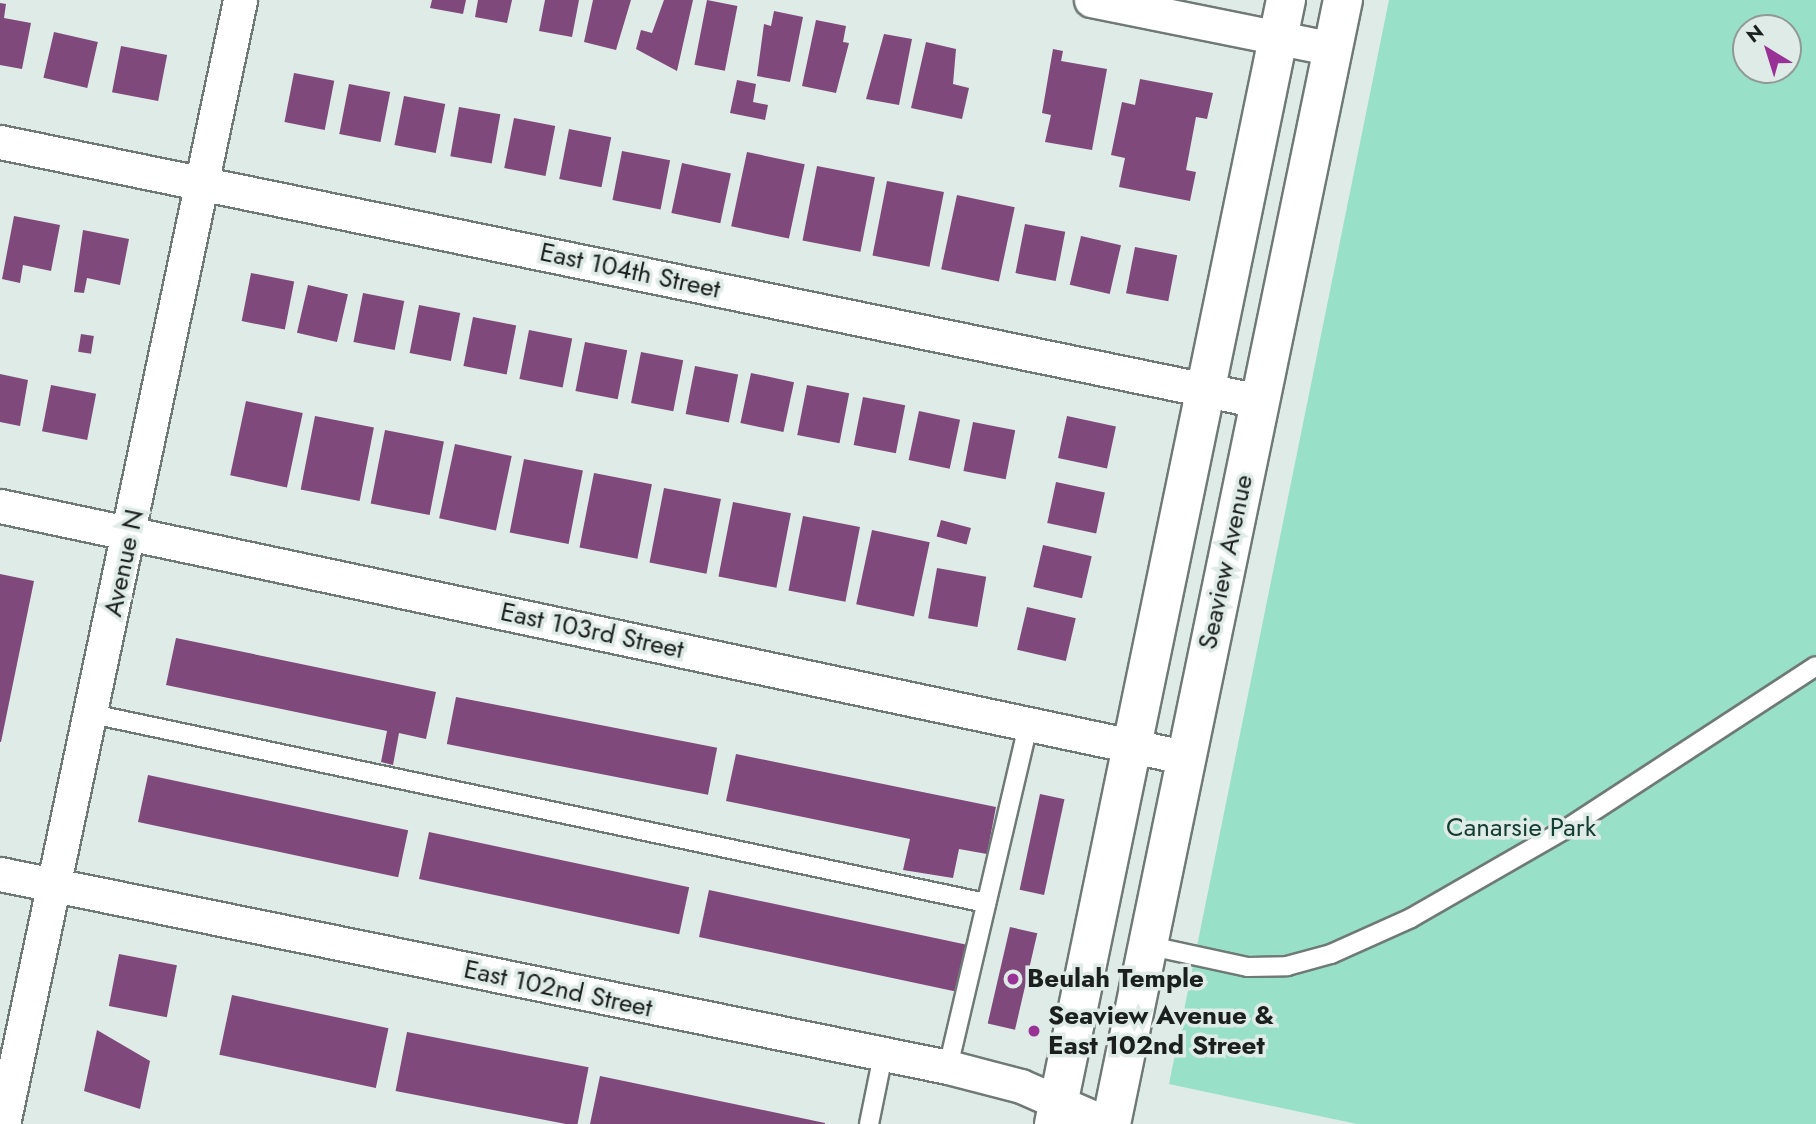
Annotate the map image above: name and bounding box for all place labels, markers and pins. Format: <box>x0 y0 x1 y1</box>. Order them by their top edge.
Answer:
place label: Beulah Temple <box>1027 963 1204 995</box>
marker: Beulah Temple <box>1005 971 1021 987</box>
place label: Seaview Avenue & East 102nd Street <box>1048 1000 1274 1062</box>
marker: Seaview Avenue & East 102nd Street <box>1026 1023 1042 1039</box>

